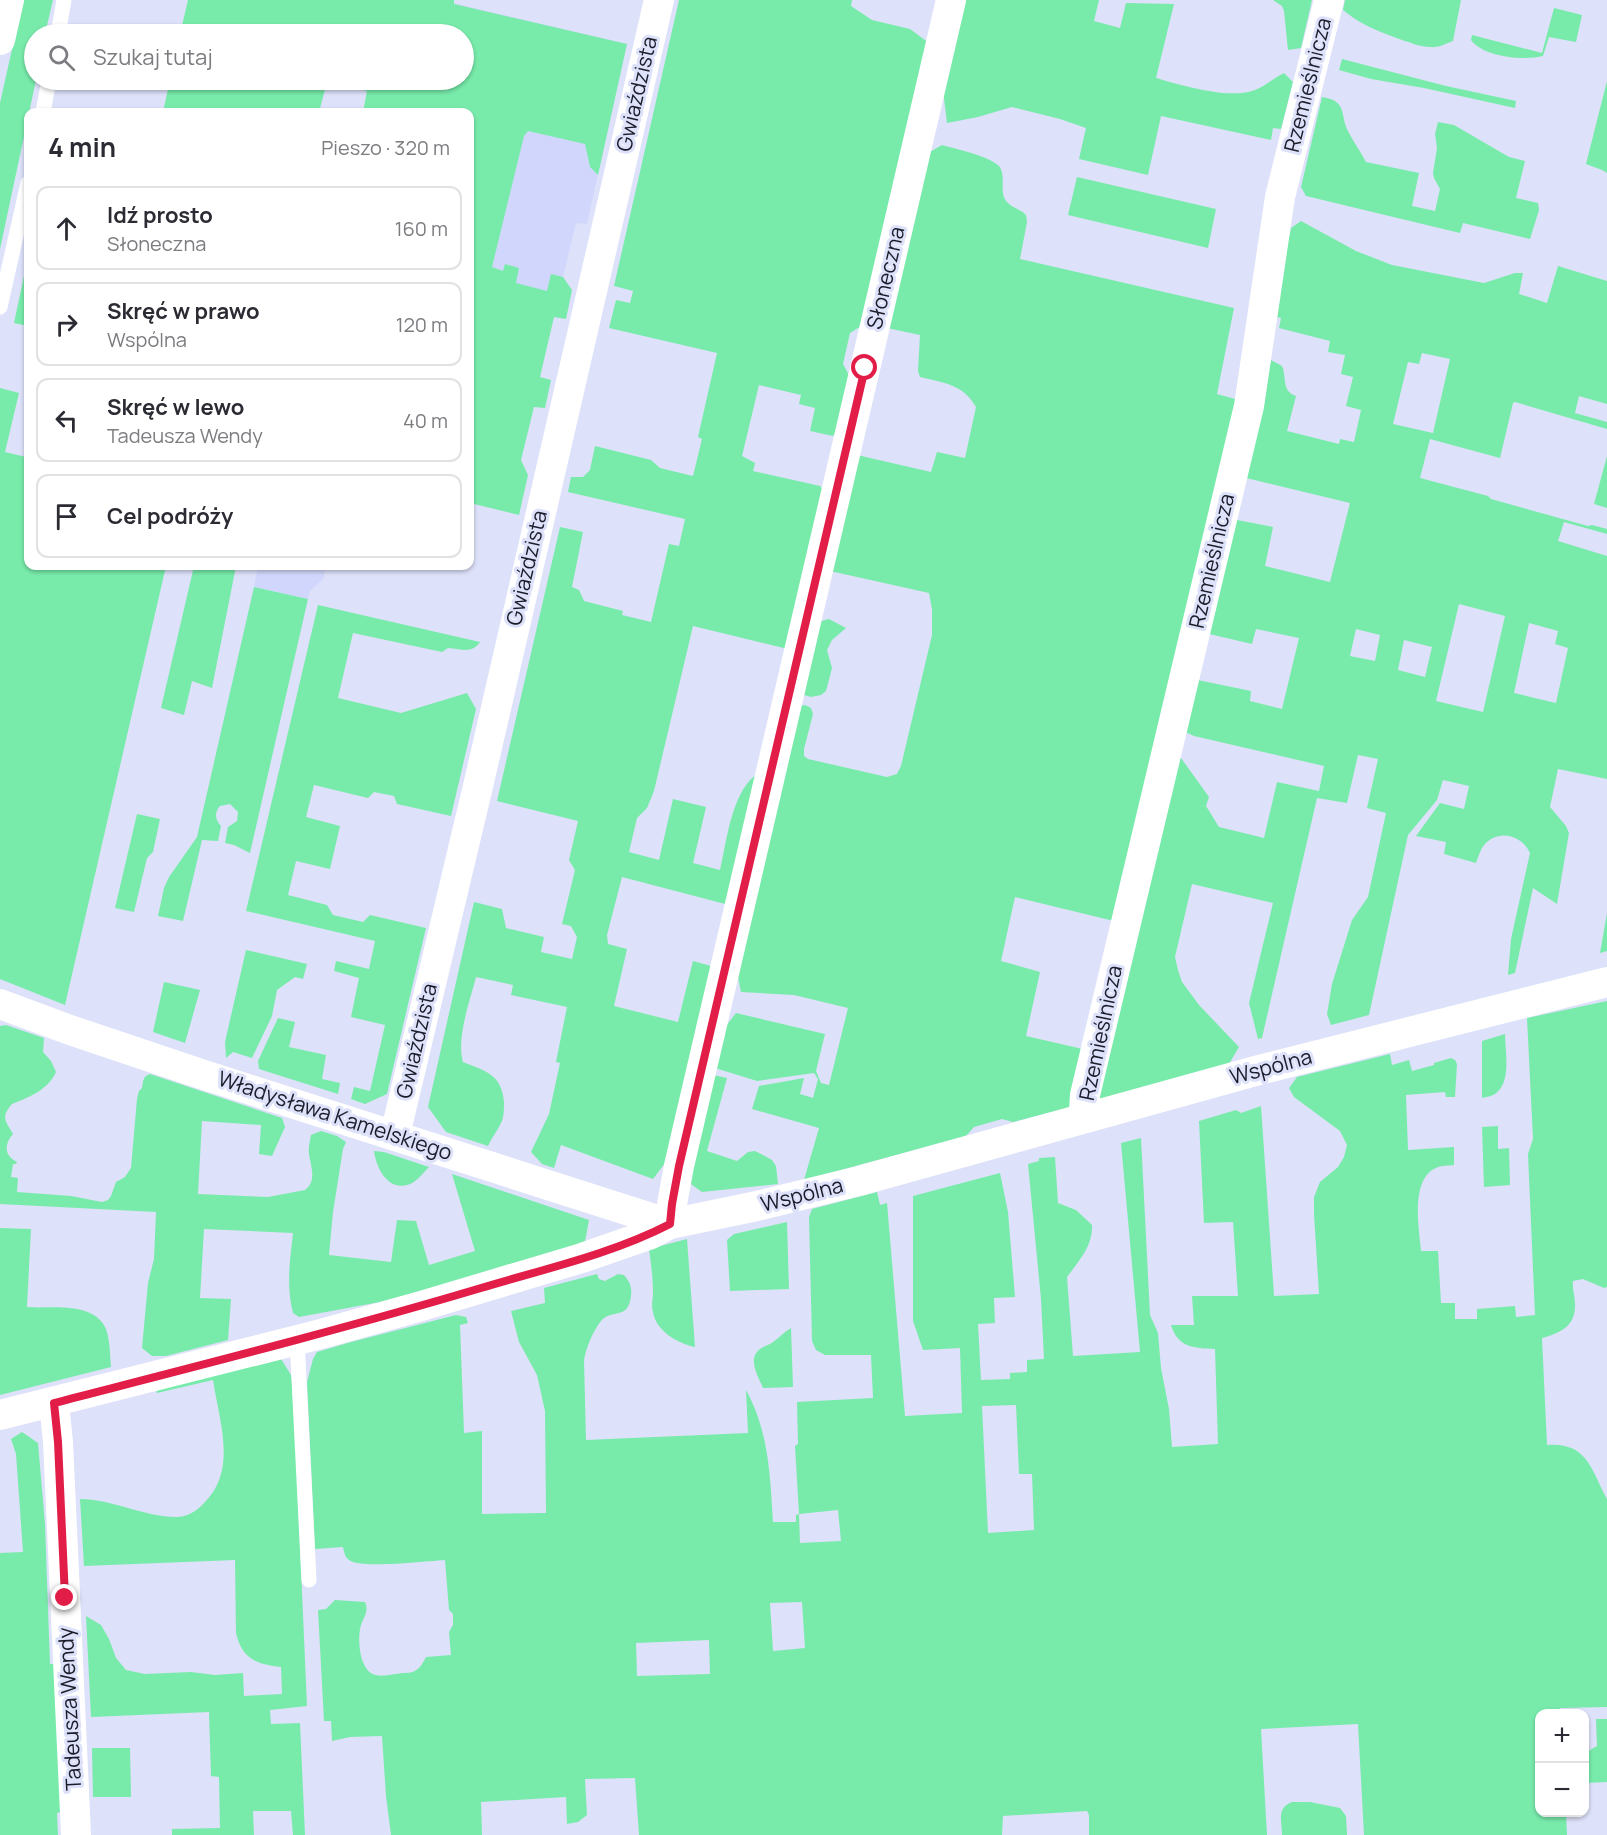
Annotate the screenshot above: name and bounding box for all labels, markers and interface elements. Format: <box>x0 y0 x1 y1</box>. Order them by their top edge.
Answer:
street label: Rzemieślnicza <box>1277 15 1337 155</box>
search box <box>24 24 474 90</box>
street label: Gwiaździsta <box>609 33 663 154</box>
icon: search <box>45 41 78 74</box>
text: Szukaj tutaj <box>93 42 213 72</box>
text: 4 min <box>48 129 116 165</box>
text: Pieszo · 320 m <box>321 134 450 161</box>
text: Idź prosto <box>107 200 213 230</box>
icon: ahead <box>50 212 83 245</box>
text: 160 m <box>395 215 448 242</box>
street label: Słoneczna <box>860 224 910 332</box>
text: Słoneczna <box>107 230 206 257</box>
text: Skręć w prawo <box>107 296 260 326</box>
icon: right <box>50 308 83 341</box>
text: 120 m <box>396 311 448 338</box>
text: Wspólna <box>107 326 187 353</box>
route start <box>851 354 877 380</box>
text: Skręć w lewo <box>107 392 244 422</box>
icon: left <box>50 404 83 437</box>
text: 40 m <box>403 407 448 434</box>
text: Tadeusza Wendy <box>107 422 263 449</box>
street label: Rzemieślnicza <box>1182 491 1240 631</box>
icon: arrive <box>50 500 83 533</box>
text: Cel podróży <box>107 501 233 531</box>
street label: Gwiaździsta <box>499 507 553 628</box>
street label: Rzemieślnicza <box>1072 963 1128 1103</box>
street label: Gwiaździsta <box>389 980 443 1101</box>
street label: Wspólna <box>1227 1042 1315 1090</box>
street label: Władysława Kamelskiego <box>215 1064 456 1166</box>
street label: Wspólna <box>758 1170 846 1218</box>
route end <box>51 1584 77 1610</box>
street label: Tadeusza Wendy <box>51 1627 87 1791</box>
map controls <box>1535 1709 1589 1817</box>
button: + <box>1535 1709 1589 1763</box>
button: − <box>1535 1763 1589 1817</box>

